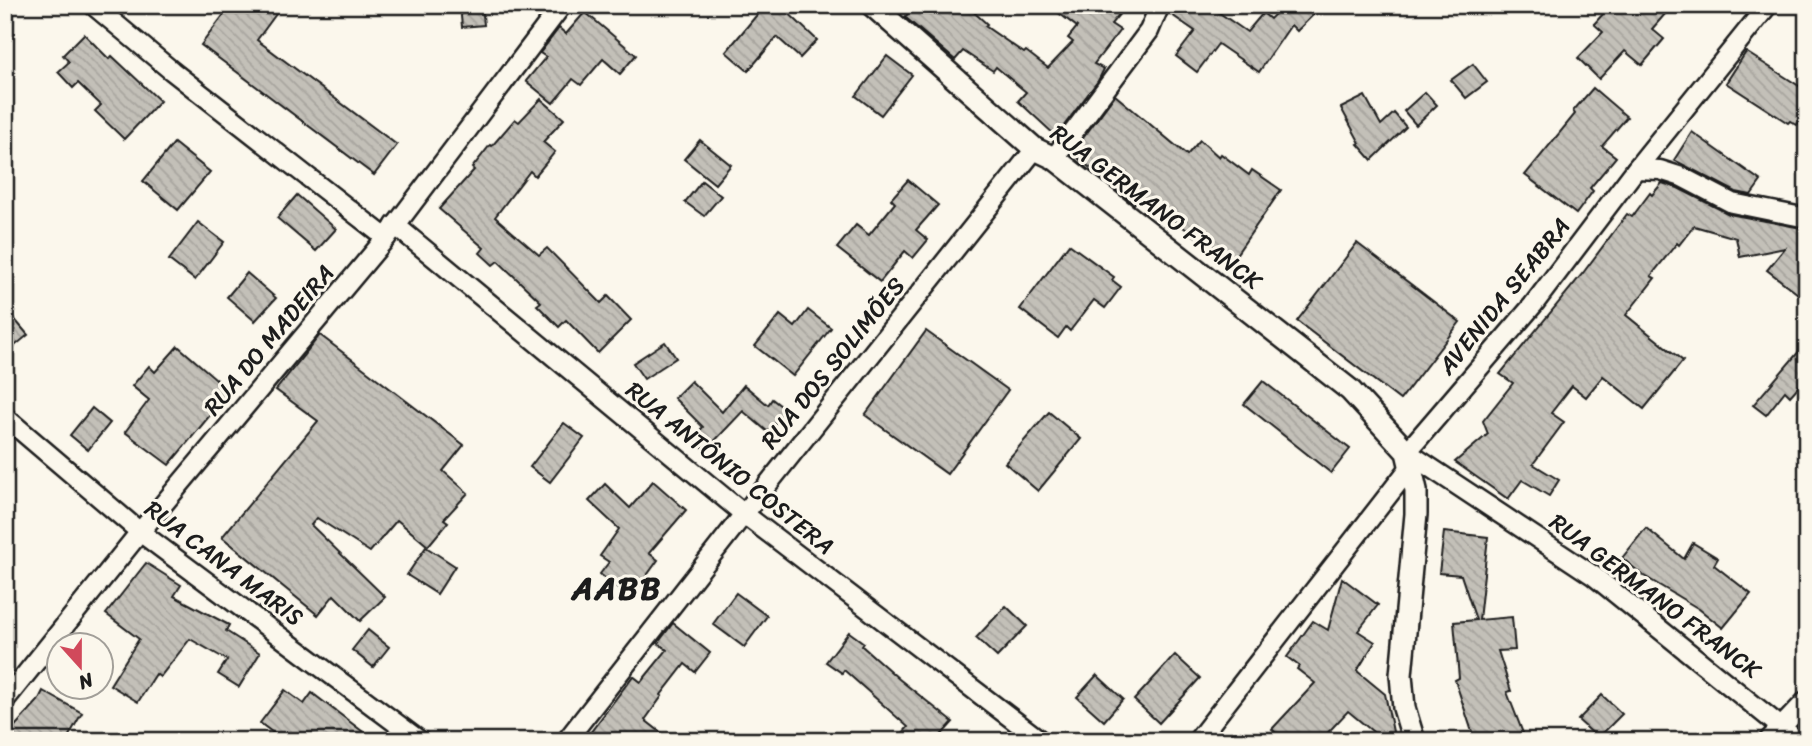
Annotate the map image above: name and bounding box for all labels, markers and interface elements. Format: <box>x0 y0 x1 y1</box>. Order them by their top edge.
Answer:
street label: RUA GERMANO FRANCK <box>1041 113 1272 302</box>
street label: AVENIDA SEABRA <box>1426 208 1581 385</box>
street label: RUA DO MADEIRA <box>193 255 345 425</box>
street label: RUA DOS SOLIMÕES <box>750 267 916 459</box>
street label: RUA ANTÔNIO COSTERA <box>616 370 844 566</box>
street label: RUA CANA MARIS <box>135 489 313 637</box>
street label: RUA GERMANO FRANCK <box>1540 502 1771 691</box>
district label: AABB <box>570 560 662 617</box>
north arrow <box>46 630 116 700</box>
text: N <box>73 663 99 699</box>

